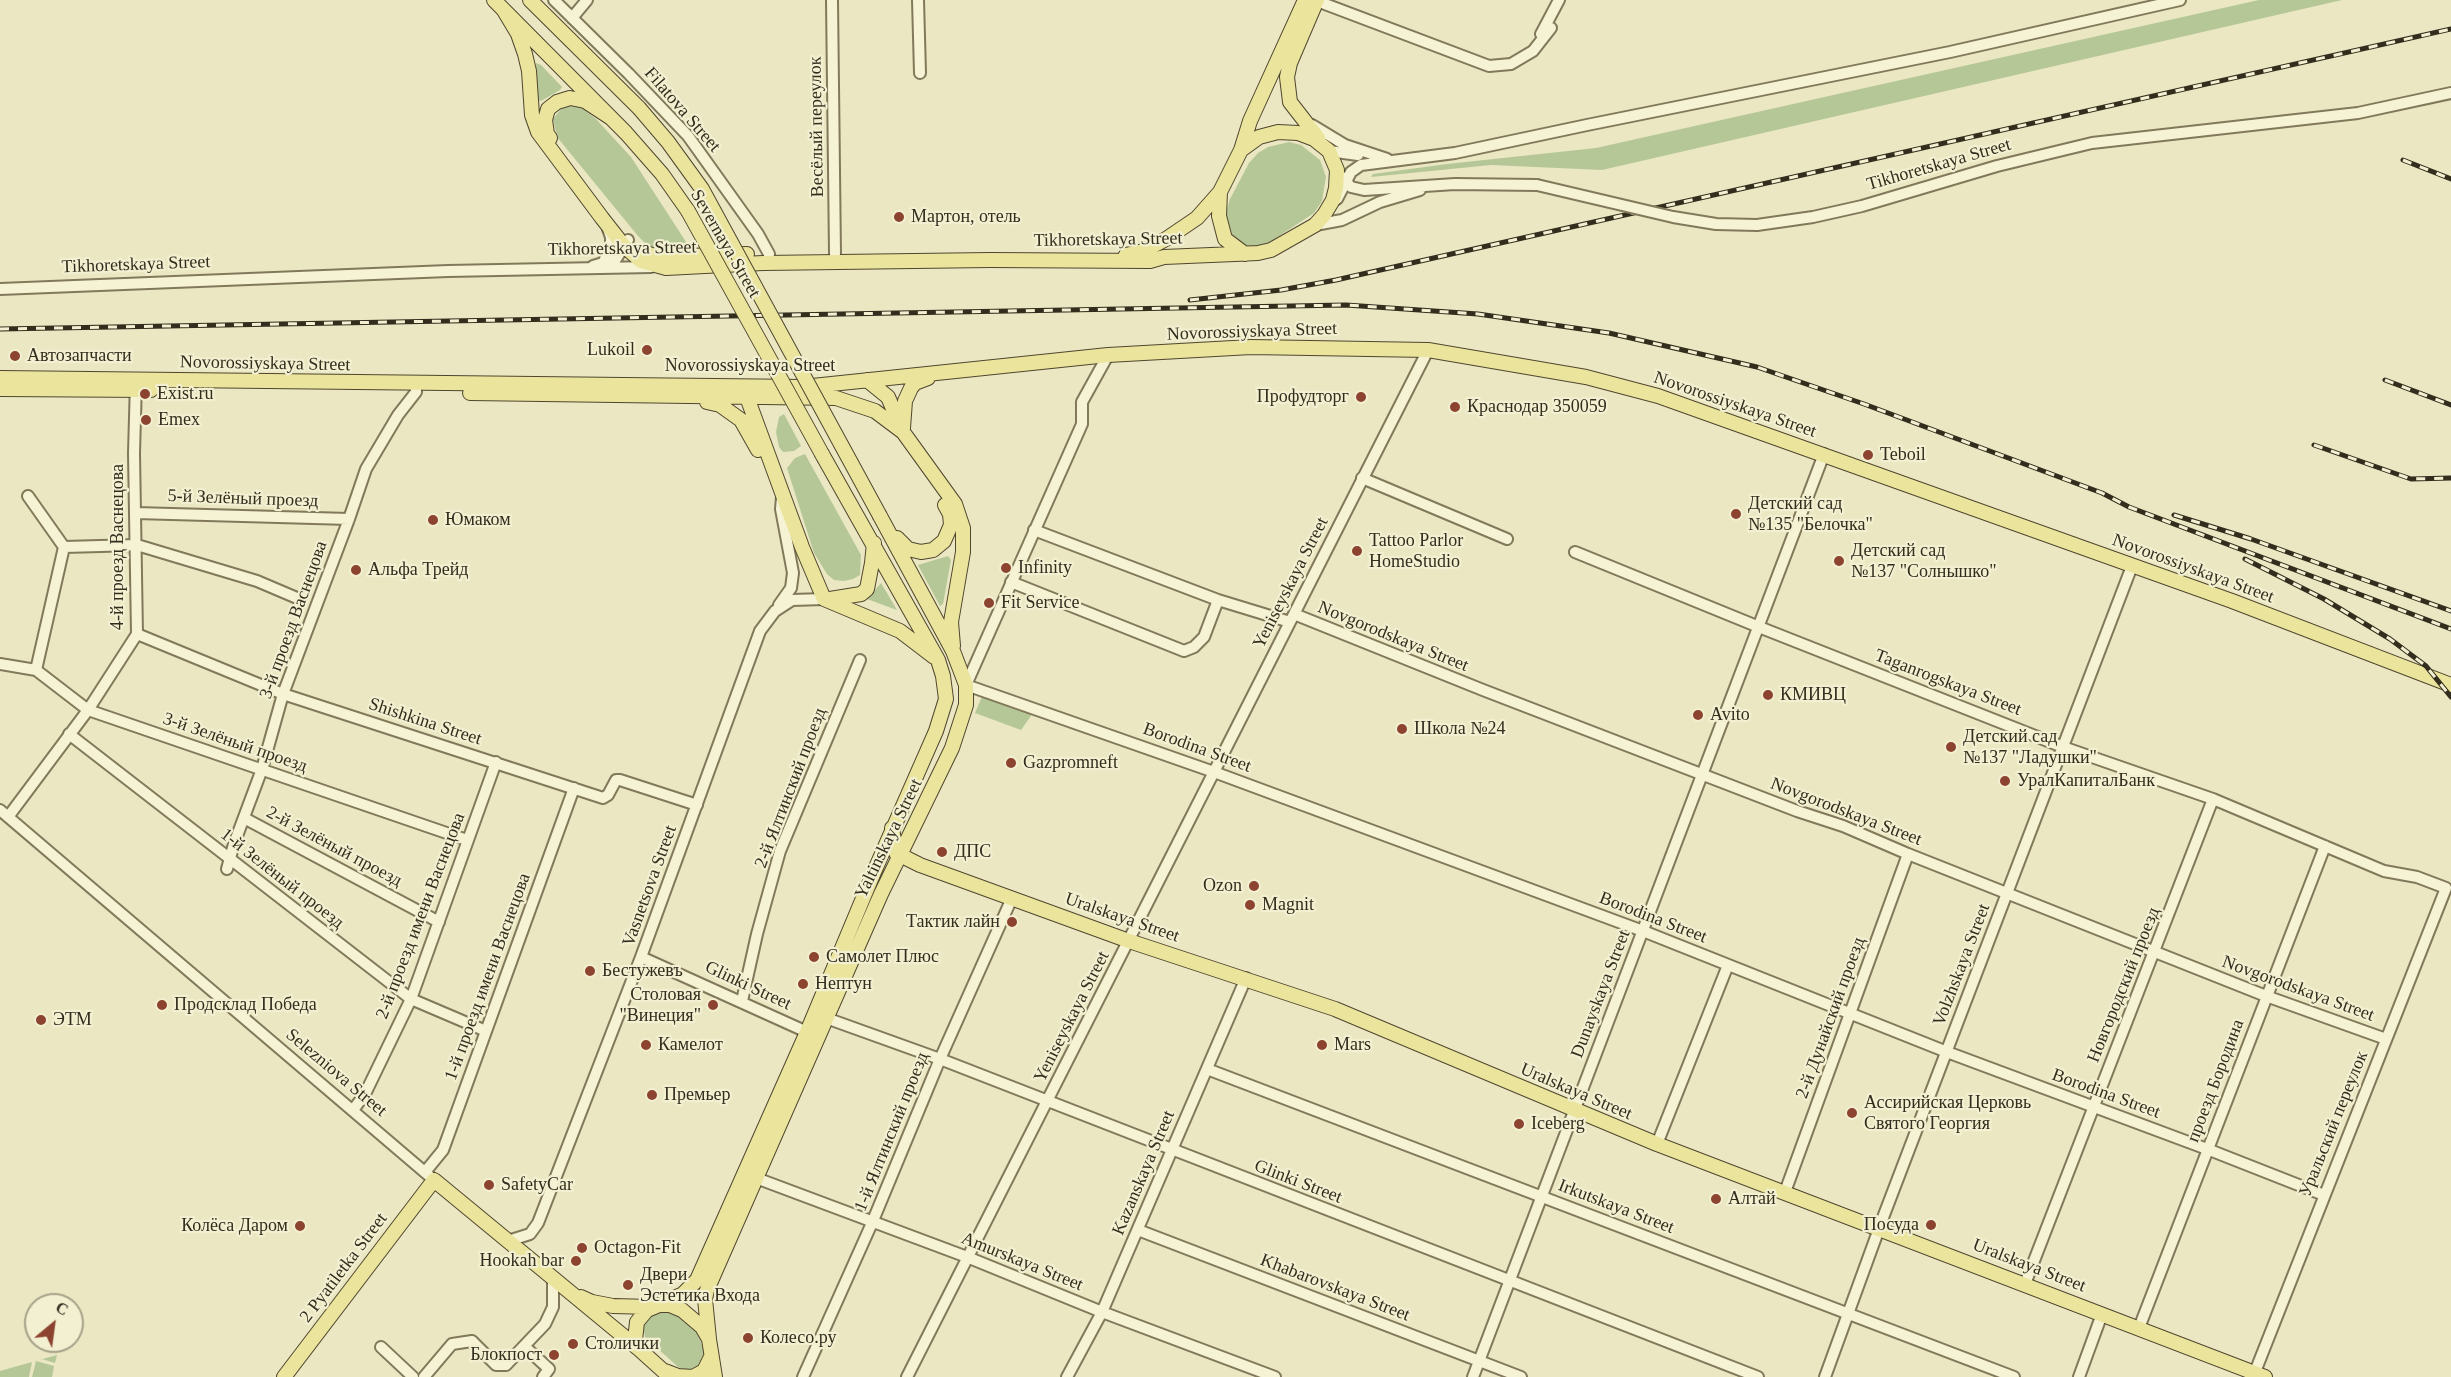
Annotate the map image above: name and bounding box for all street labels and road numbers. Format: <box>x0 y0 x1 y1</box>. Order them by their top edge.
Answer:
street label: Весёлый переулок <box>805 56 829 198</box>
street label: Filatova Street <box>639 63 725 157</box>
street label: Tikhoretskaya Street <box>1864 134 2014 196</box>
street label: Severnaya Street <box>685 186 765 302</box>
street label: Tikhoretskaya Street <box>1033 228 1183 252</box>
street label: Tikhoretskaya Street <box>547 237 697 261</box>
street label: Tikhoretskaya Street <box>61 252 211 278</box>
street label: Novorossiyskaya Street <box>1166 318 1338 346</box>
street label: Novorossiyskaya Street <box>180 352 350 376</box>
street label: Novorossiyskaya Street <box>665 355 835 377</box>
street label: Novorossiyskaya Street <box>1651 367 1819 443</box>
street label: 4-й проезд Васнецова <box>107 464 129 630</box>
street label: 5-й Зелёный проезд <box>167 486 319 512</box>
street label: Yeniseyskaya Street <box>1249 514 1333 652</box>
street label: Novorossiyskaya Street <box>2109 530 2277 608</box>
street label: 3-й проезд Васнецова <box>255 538 333 702</box>
street label: Novgorodskaya Street <box>1315 597 1471 677</box>
street label: Taganrogskaya Street <box>1872 645 2024 721</box>
street label: Shishkina Street <box>366 694 484 750</box>
street label: 2-й Ялтинский проезд <box>751 705 831 871</box>
street label: 3-й Зелёный проезд <box>160 708 310 778</box>
street label: Borodina Street <box>1140 718 1254 778</box>
street label: Novgorodskaya Street <box>1767 773 1925 851</box>
street label: Yaltinskaya Street <box>851 776 927 902</box>
street label: 2-й Зелёный проезд <box>262 802 406 892</box>
street label: 2-й проезд имени Васнецова <box>372 810 470 1022</box>
street label: Vasnetsova Street <box>618 822 682 950</box>
street label: 1-й Зелёный проезд <box>216 824 348 934</box>
street label: 1-й проезд имени Васнецова <box>440 870 536 1084</box>
street label: Uralskaya Street <box>1062 888 1182 948</box>
street label: Borodina Street <box>1596 888 1710 948</box>
street label: Volzhskaya Street <box>1929 901 1995 1029</box>
street label: Новгородский проезд <box>2083 904 2165 1066</box>
street label: Dunayskaya Street <box>1567 927 1635 1061</box>
street label: 2-й Дунайский проезд <box>1792 934 1870 1102</box>
street label: Yeniseyskaya Street <box>1030 948 1114 1086</box>
street label: Novgorodskaya Street <box>2219 951 2377 1027</box>
street label: Glinki Street <box>702 957 794 1015</box>
street label: проезд Бородина <box>2183 1017 2249 1145</box>
street label: Selezniova Street <box>281 1024 391 1122</box>
street label: Уральский переулок <box>2295 1048 2373 1200</box>
street label: 1-й Ялтинский проезд <box>850 1049 934 1215</box>
street label: Uralskaya Street <box>1517 1059 1635 1125</box>
street label: Borodina Street <box>2049 1064 2163 1124</box>
street label: Kazanskaya Street <box>1108 1107 1180 1239</box>
street label: Glinki Street <box>1251 1155 1345 1209</box>
street label: Irkutskaya Street <box>1555 1175 1677 1239</box>
street label: 2 Pyatiletka Street <box>296 1209 392 1327</box>
street label: Amurskaya Street <box>958 1228 1086 1296</box>
street label: Uralskaya Street <box>1969 1235 2089 1297</box>
street label: Khabarovskaya Street <box>1257 1250 1413 1326</box>

